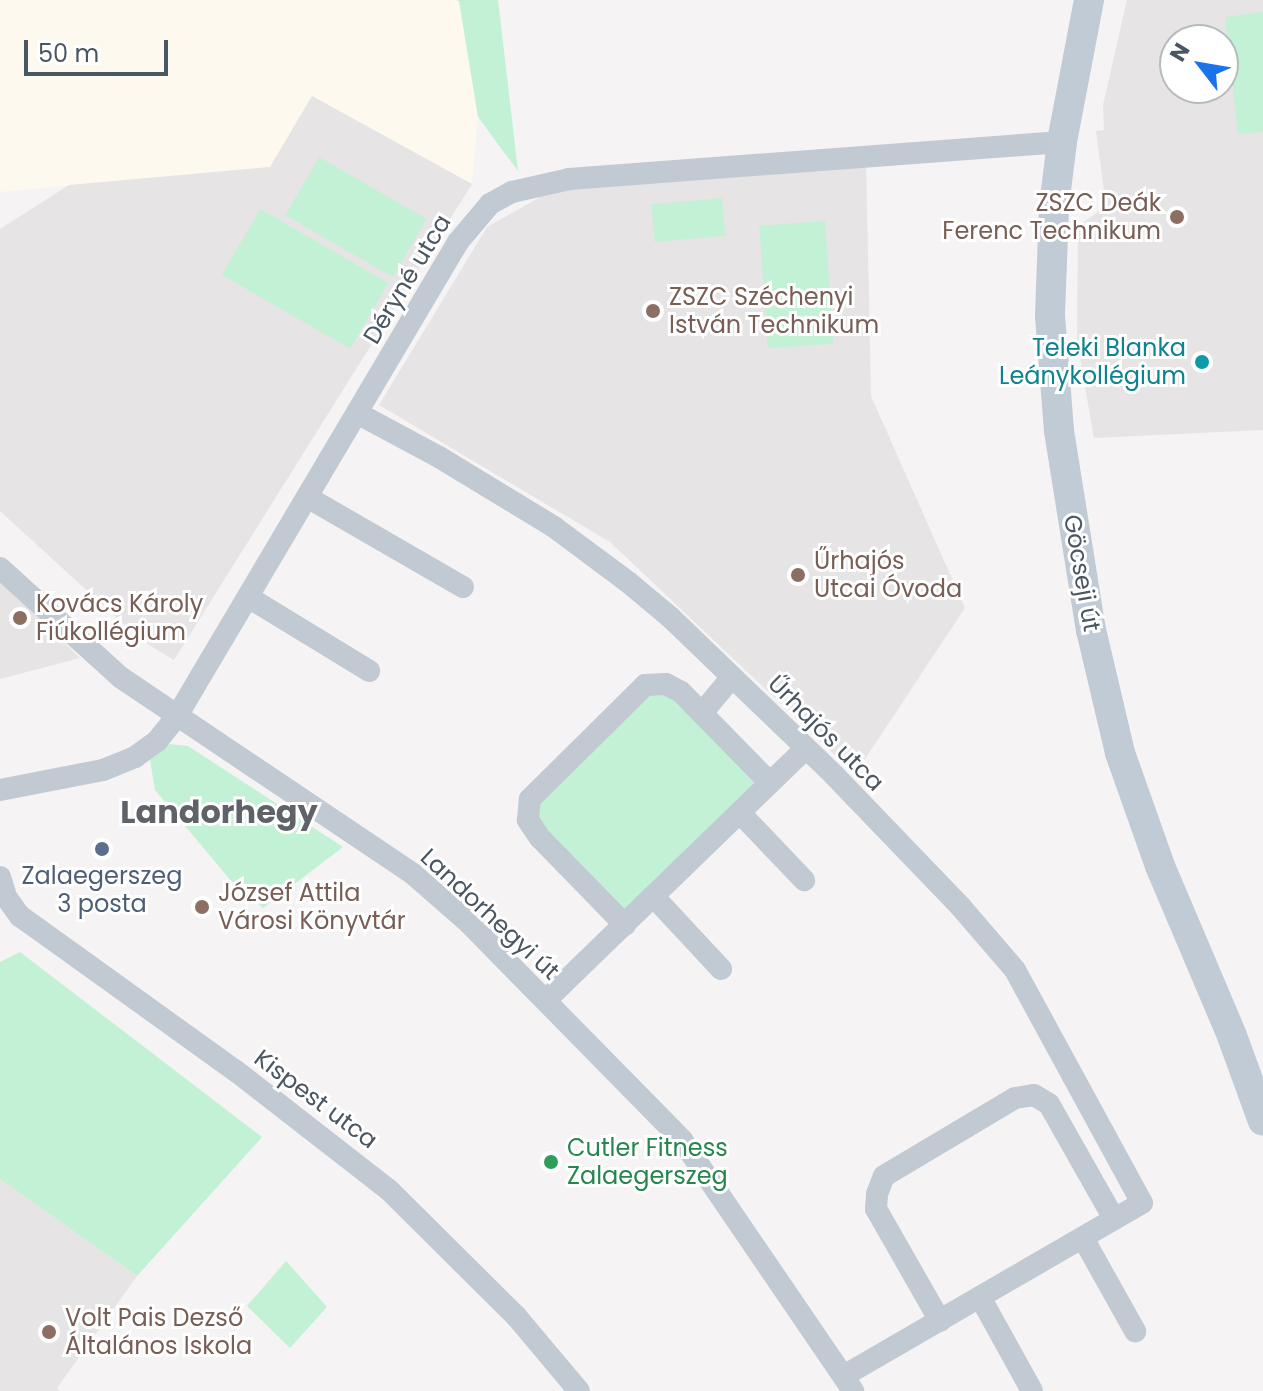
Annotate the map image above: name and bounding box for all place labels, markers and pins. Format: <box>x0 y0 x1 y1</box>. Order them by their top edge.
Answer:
place label: ZSZC Deák Ferenc Technikum <box>942 189 1161 245</box>
marker: ZSZC Deák Ferenc Technikum <box>1168 208 1186 226</box>
place label: ZSZC Széchenyi István Technikum <box>669 283 879 339</box>
marker: ZSZC Széchenyi István Technikum <box>644 302 662 320</box>
place label: Teleki Blanka Leánykollégium <box>999 334 1186 390</box>
marker: Teleki Blanka Leánykollégium <box>1193 353 1211 371</box>
place label: Űrhajós Utcai Óvoda <box>814 547 962 603</box>
marker: Űrhajós Utcai Óvoda <box>789 566 807 584</box>
place label: Kovács Károly Fiúkollégium <box>36 590 203 646</box>
marker: Kovács Károly Fiúkollégium <box>11 609 29 627</box>
marker: Zalaegerszeg 3 posta <box>93 840 111 858</box>
place label: Zalaegerszeg 3 posta <box>22 862 182 918</box>
place label: József Attila Városi Könyvtár <box>218 879 406 935</box>
marker: József Attila Városi Könyvtár <box>193 898 211 916</box>
place label: Cutler Fitness Zalaegerszeg <box>567 1134 728 1190</box>
marker: Cutler Fitness Zalaegerszeg <box>542 1153 560 1171</box>
place label: Volt Pais Dezső Általános Iskola <box>65 1304 252 1360</box>
marker: Volt Pais Dezső Általános Iskola <box>40 1323 58 1341</box>

